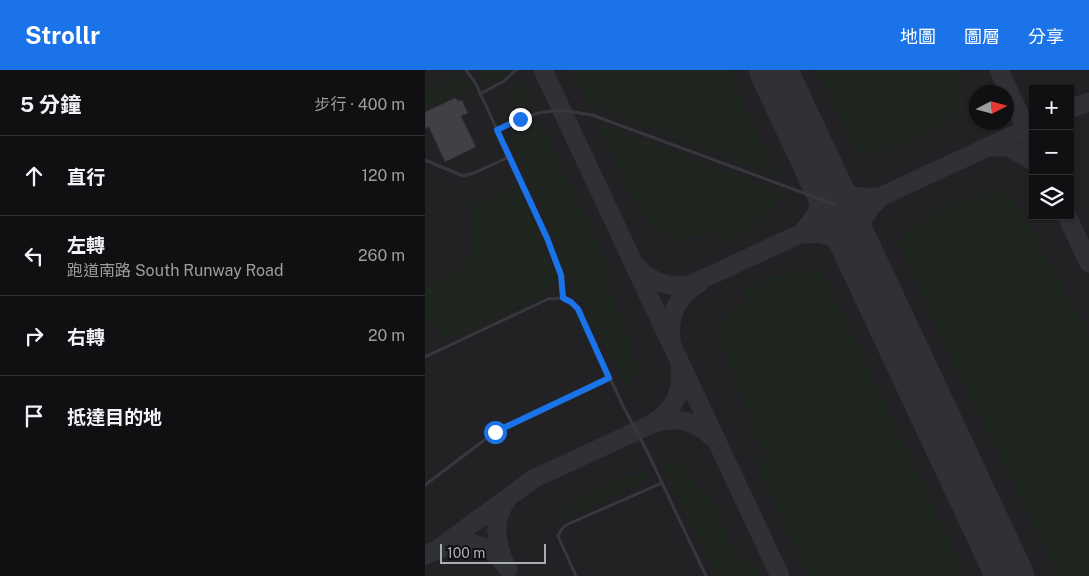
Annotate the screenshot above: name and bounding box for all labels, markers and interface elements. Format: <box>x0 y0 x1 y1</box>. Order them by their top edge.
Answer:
text: Strollr <box>25 21 100 49</box>
text: 地圖 <box>900 26 936 47</box>
text: 圖層 <box>964 26 1000 47</box>
text: 分享 <box>1028 26 1064 47</box>
north arrow <box>969 85 1014 130</box>
map controls <box>1029 85 1074 220</box>
button: + <box>1029 85 1074 130</box>
text: 5 分鐘 <box>20 92 81 117</box>
text: 步行 · 400 m <box>314 95 405 114</box>
route end <box>509 108 532 131</box>
button: − <box>1029 130 1074 175</box>
icon: ahead <box>20 162 48 190</box>
text: 直行 <box>67 166 105 188</box>
text: 120 m <box>361 166 405 185</box>
button: layers <box>1029 175 1074 220</box>
text: 左轉 <box>67 234 105 256</box>
icon: left <box>20 242 48 270</box>
text: 260 m <box>358 246 405 265</box>
text: 跑道南路 South Runway Road <box>67 261 283 280</box>
icon: right <box>20 322 48 350</box>
text: 右轉 <box>67 326 105 348</box>
text: 20 m <box>368 326 405 345</box>
icon: arrive <box>20 402 48 430</box>
text: 抵達目的地 <box>67 406 162 428</box>
route start <box>484 421 507 444</box>
scale bar <box>440 541 546 564</box>
text: 100 m <box>447 545 485 561</box>

